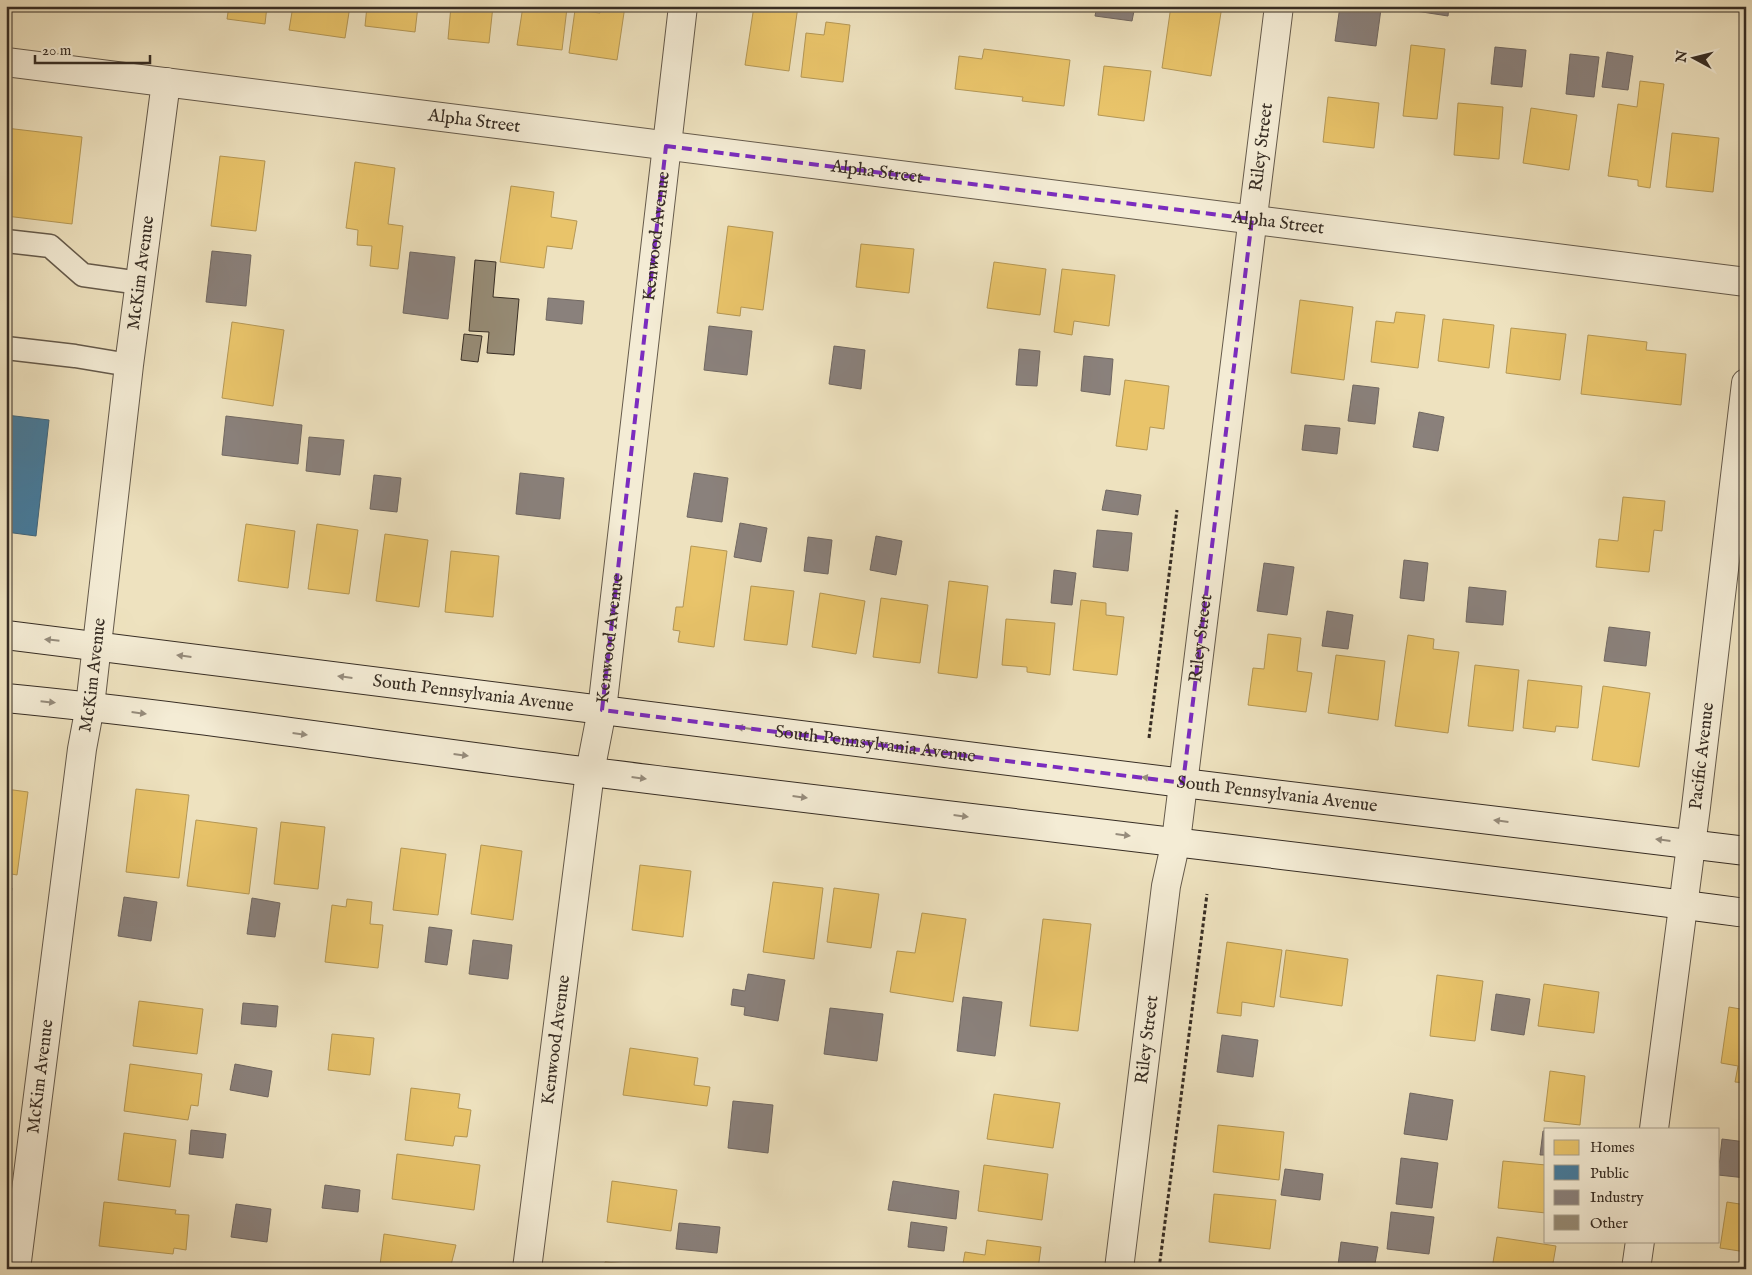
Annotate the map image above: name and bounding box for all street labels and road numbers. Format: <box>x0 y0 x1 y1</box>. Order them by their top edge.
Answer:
street label: Riley Street <box>1245 102 1278 193</box>
street label: Alpha Street <box>426 104 522 138</box>
street label: Alpha Street <box>829 155 925 189</box>
street label: Kenwood Avenue <box>638 170 675 302</box>
street label: Alpha Street <box>1229 205 1325 240</box>
street label: McKim Avenue <box>122 214 160 331</box>
street label: Kenwood Avenue <box>591 573 629 705</box>
street label: Riley Street <box>1184 593 1218 684</box>
street label: McKim Avenue <box>74 617 111 734</box>
street label: South Pennsylvania Avenue <box>372 670 575 718</box>
street label: Pacific Avenue <box>1684 701 1720 811</box>
street label: South Pennsylvania Avenue <box>773 720 977 768</box>
street label: South Pennsylvania Avenue <box>1175 771 1379 818</box>
street label: Kenwood Avenue <box>536 974 576 1106</box>
street label: Riley Street <box>1130 994 1164 1085</box>
street label: McKim Avenue <box>22 1018 59 1135</box>

